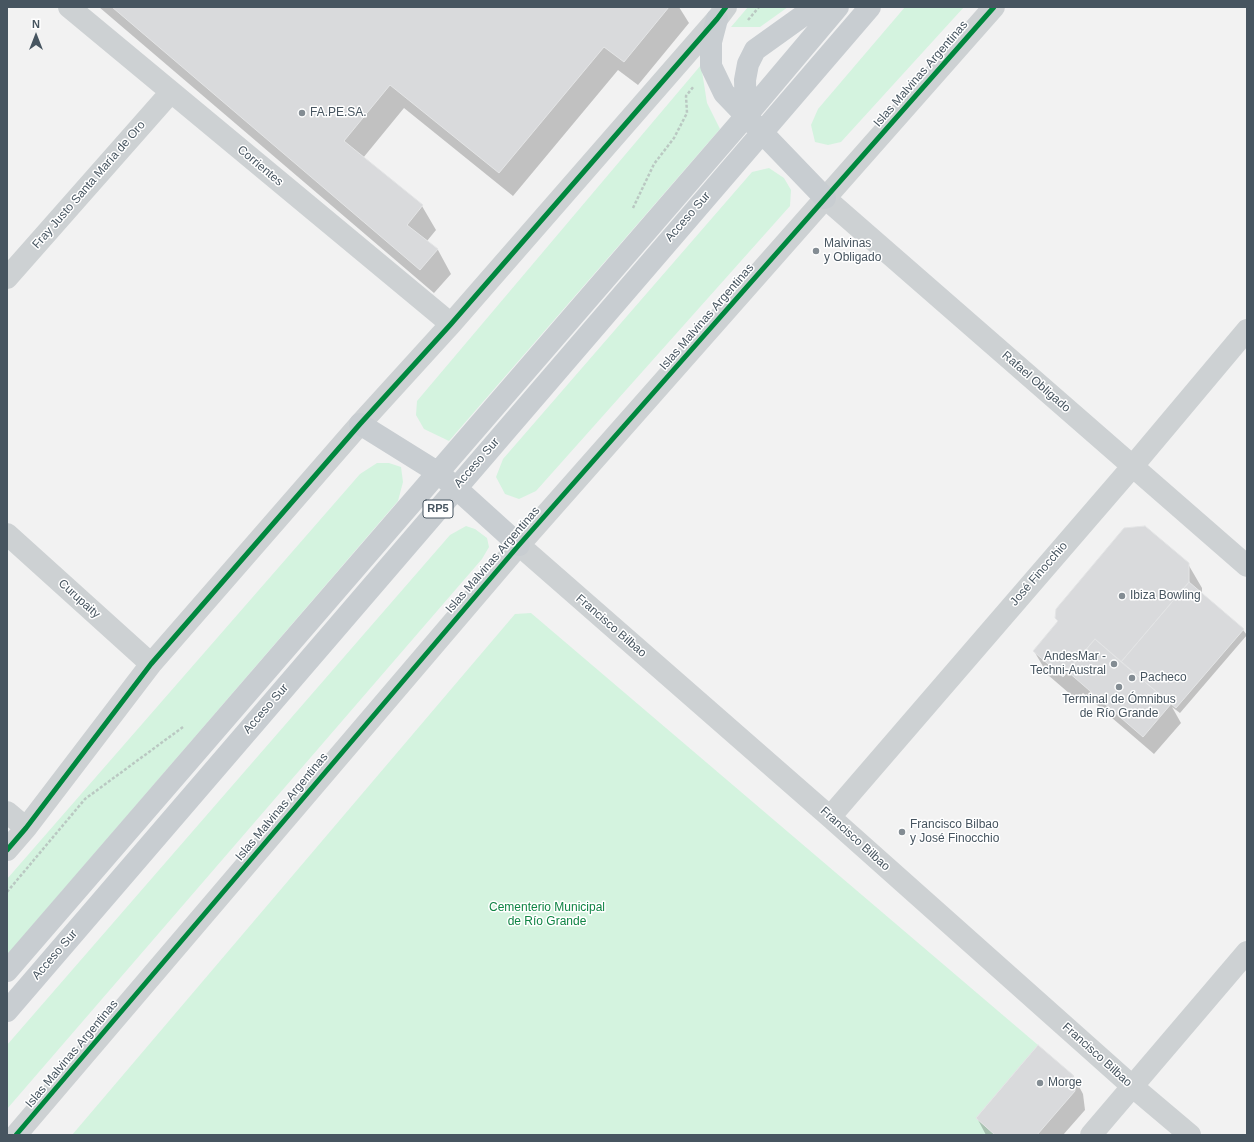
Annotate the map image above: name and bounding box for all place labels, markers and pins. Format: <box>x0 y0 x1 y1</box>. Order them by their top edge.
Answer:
place label: FA.PE.SA. <box>310 106 367 120</box>
marker: FA.PE.SA. <box>297 108 307 118</box>
place label: Malvinas y Obligado <box>824 237 881 265</box>
marker: Malvinas y Obligado <box>811 246 821 256</box>
place label: Ibiza Bowling <box>1130 589 1201 603</box>
marker: Ibiza Bowling <box>1117 591 1127 601</box>
place label: AndesMar - Techni-Austral <box>1030 650 1106 678</box>
marker: AndesMar - Techni-Austral <box>1109 659 1119 669</box>
place label: Pacheco <box>1140 671 1187 685</box>
marker: Pacheco <box>1127 673 1137 683</box>
marker: Terminal de Ómnibus de Río Grande <box>1114 682 1124 692</box>
place label: Terminal de Ómnibus de Río Grande <box>1062 693 1176 721</box>
place label: Francisco Bilbao y José Finocchio <box>910 818 999 846</box>
marker: Francisco Bilbao y José Finocchio <box>897 827 907 837</box>
place label: Morge <box>1048 1076 1082 1090</box>
marker: Morge <box>1035 1078 1045 1088</box>

